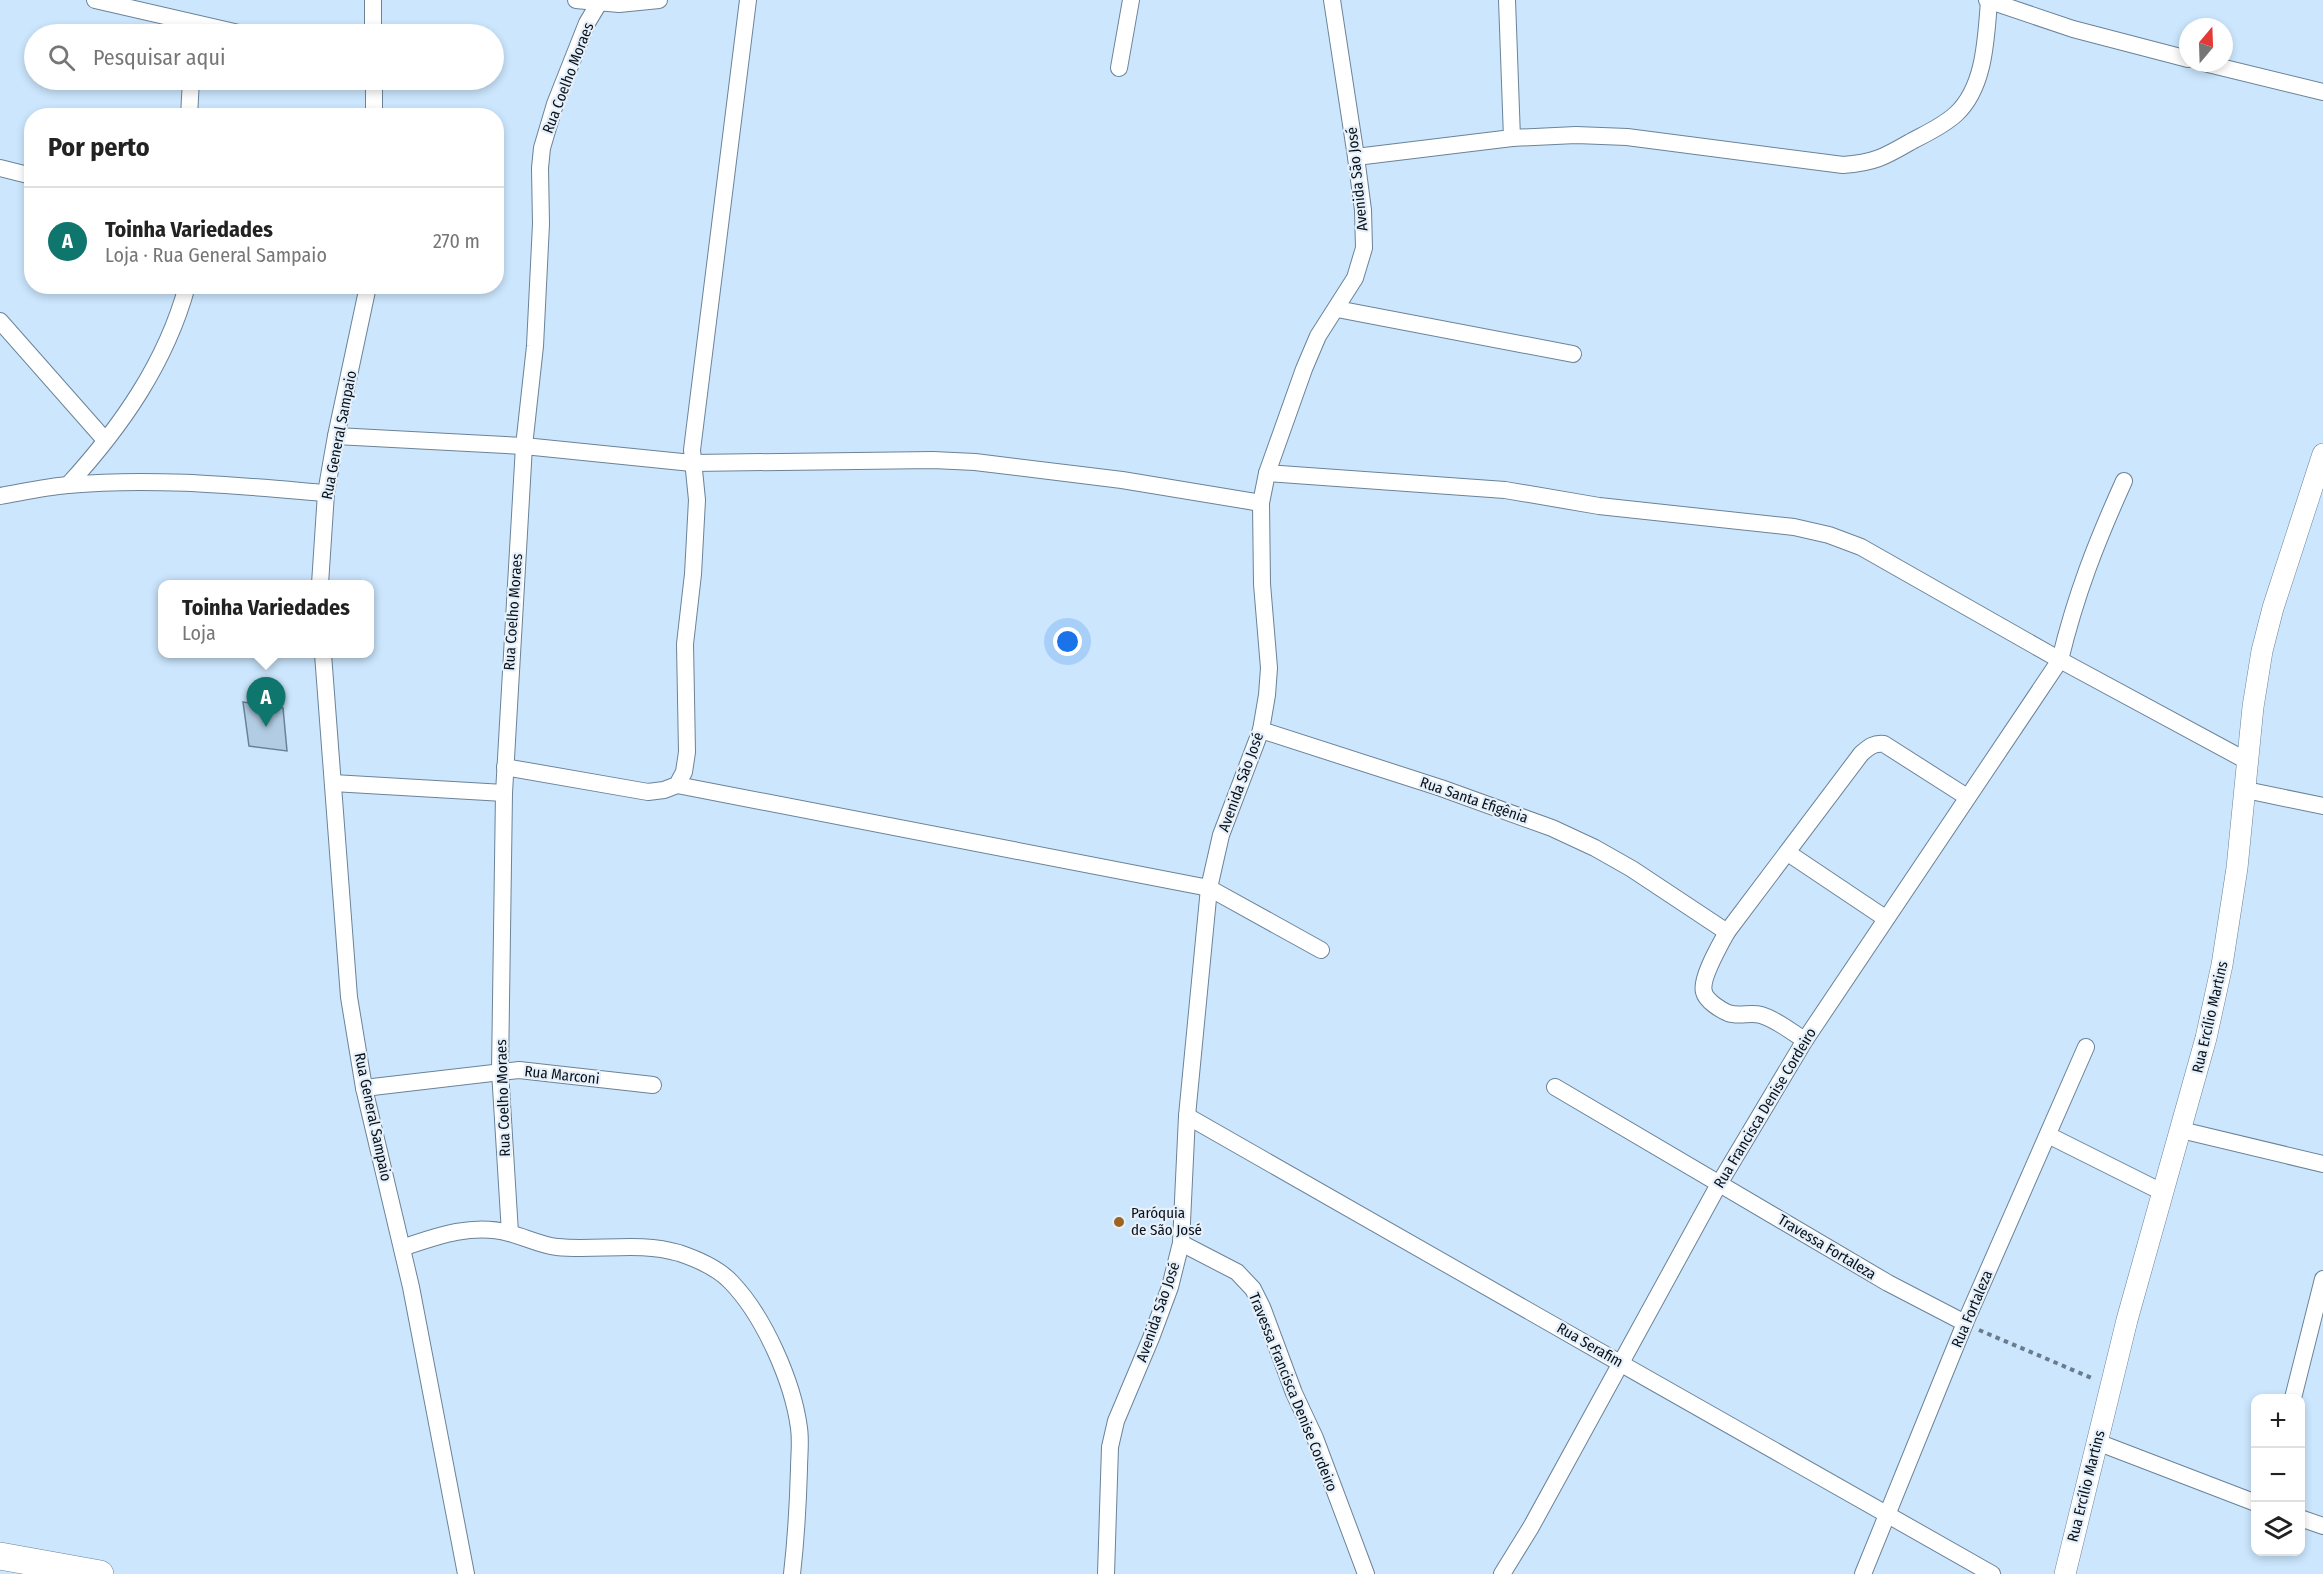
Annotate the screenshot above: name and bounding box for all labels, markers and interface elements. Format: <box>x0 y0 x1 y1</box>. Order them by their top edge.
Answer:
north arrow <box>2179 18 2233 72</box>
street label: Rua Coelho Moraes <box>539 20 597 136</box>
search box <box>24 24 504 90</box>
icon: search <box>45 41 78 74</box>
text: Pesquisar aqui <box>93 44 225 71</box>
street label: Avenida São José <box>1343 126 1371 232</box>
text: Por perto <box>48 132 150 163</box>
text: Toinha Variedades <box>105 216 273 243</box>
text: A <box>62 229 73 253</box>
text: 270 m <box>433 229 480 253</box>
text: Loja · Rua General Sampaio <box>105 243 327 267</box>
street label: Rua General Sampaio <box>318 369 360 501</box>
street label: Rua Coelho Moraes <box>500 553 526 671</box>
popup <box>158 580 374 658</box>
text: Toinha Variedades <box>182 594 350 621</box>
text: Loja <box>182 621 216 645</box>
your location <box>1053 627 1082 656</box>
pin: A <box>246 678 286 727</box>
street label: Avenida São José <box>1215 730 1267 834</box>
street label: Rua Santa Efigênia <box>1418 773 1530 827</box>
street label: Rua Ercílio Martins <box>2188 959 2232 1075</box>
street label: Rua Francisca Denise Cordeiro <box>1710 1024 1820 1191</box>
street label: Rua Coelho Moraes <box>492 1039 514 1157</box>
street label: Rua General Sampaio <box>351 1051 395 1183</box>
street label: Rua Marconi <box>524 1062 600 1088</box>
place label: Paróquia de São José <box>1131 1204 1202 1239</box>
street label: Travessa Fortaleza <box>1775 1211 1879 1283</box>
marker: Paróquia de São José <box>1112 1215 1126 1229</box>
street label: Avenida São José <box>1132 1260 1184 1364</box>
street label: Rua Fortaleza <box>1948 1268 1996 1350</box>
street label: Travessa Francisca Denise Cordeiro <box>1245 1290 1341 1494</box>
street label: Rua Serafim <box>1554 1319 1626 1371</box>
map controls <box>2251 1394 2305 1556</box>
button: + <box>2251 1394 2305 1448</box>
street label: Rua Ercílio Martins <box>2063 1428 2109 1544</box>
button: − <box>2251 1448 2305 1502</box>
button: layers <box>2251 1502 2305 1556</box>

